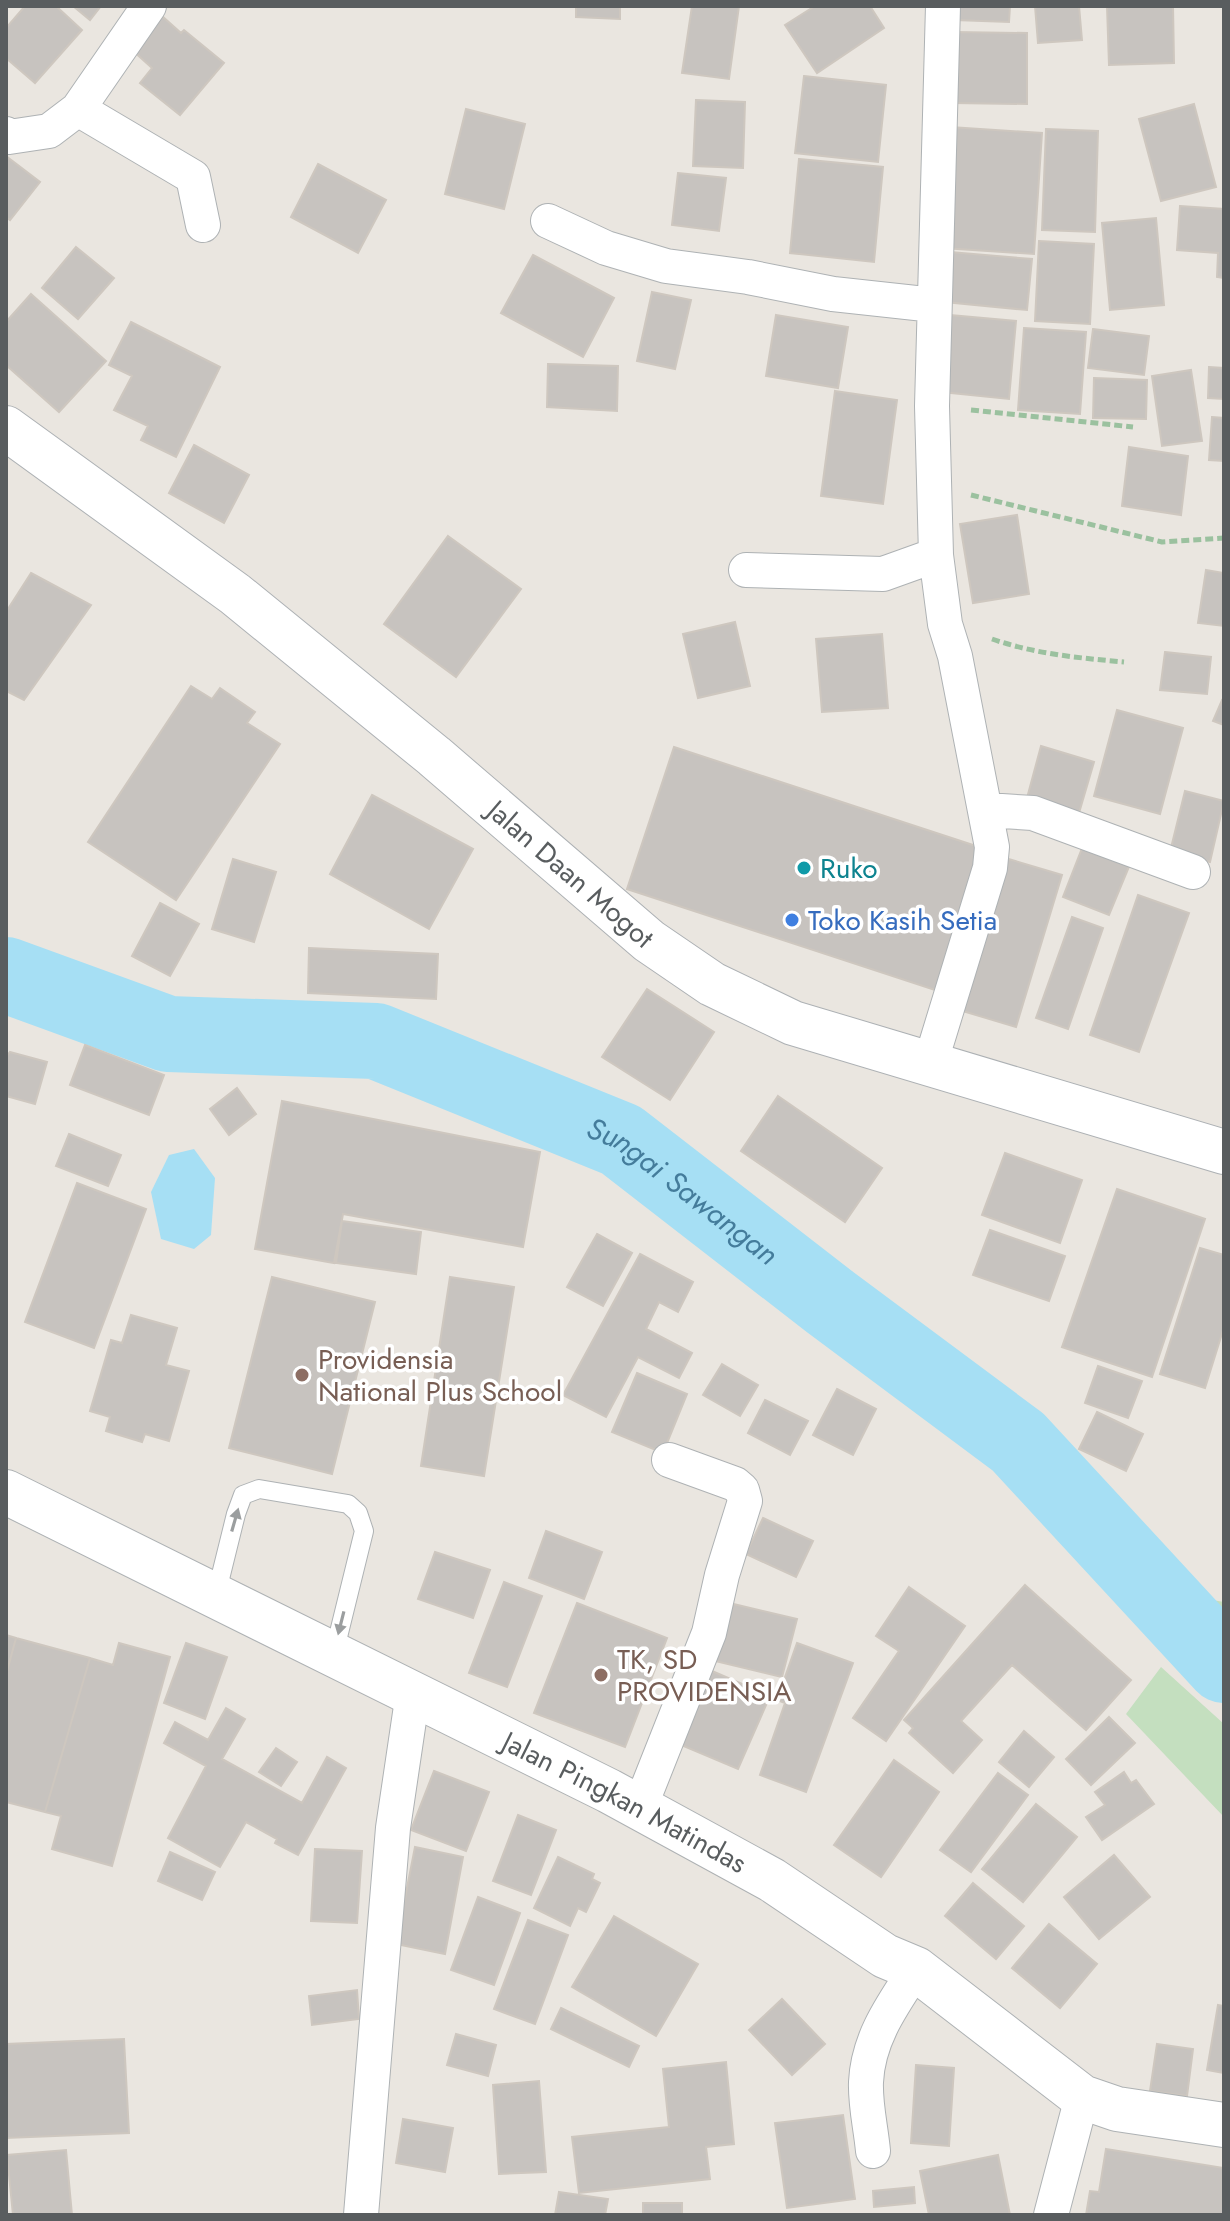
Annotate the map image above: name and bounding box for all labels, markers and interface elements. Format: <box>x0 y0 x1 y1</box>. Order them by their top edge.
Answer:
street label: Jalan Daan Mogot <box>475 788 663 958</box>
place label: Ruko <box>820 848 878 889</box>
marker: Ruko <box>795 859 813 877</box>
place label: Toko Kasih Setia <box>808 900 997 941</box>
marker: Toko Kasih Setia <box>783 911 801 929</box>
water label: Sungai Sawangan <box>580 1106 788 1275</box>
place label: Providensia National Plus School <box>318 1339 562 1412</box>
marker: Providensia National Plus School <box>293 1366 311 1384</box>
one-way arrow <box>229 1507 242 1531</box>
one-way arrow <box>334 1610 347 1635</box>
place label: TK, SD PROVIDENSIA <box>617 1639 792 1712</box>
marker: TK, SD PROVIDENSIA <box>592 1666 610 1684</box>
street label: Jalan Pingkan Matindas <box>492 1720 754 1883</box>

